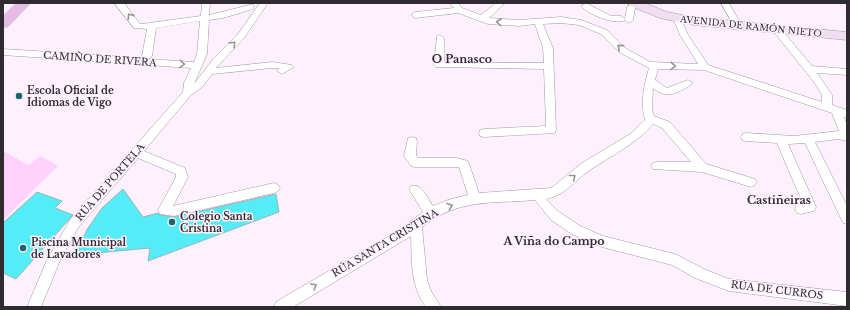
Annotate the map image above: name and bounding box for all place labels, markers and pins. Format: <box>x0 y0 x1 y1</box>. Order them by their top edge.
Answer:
place label: Escola Oficial de Idiomas de Vigo <box>27 84 114 109</box>
marker: Escola Oficial de Idiomas de Vigo <box>14 91 24 101</box>
place label: Colegio Santa Cristina <box>180 210 253 235</box>
marker: Colegio Santa Cristina <box>167 217 177 227</box>
place label: Piscina Municipal de Lavadores <box>31 236 127 261</box>
marker: Piscina Municipal de Lavadores <box>18 243 28 253</box>

